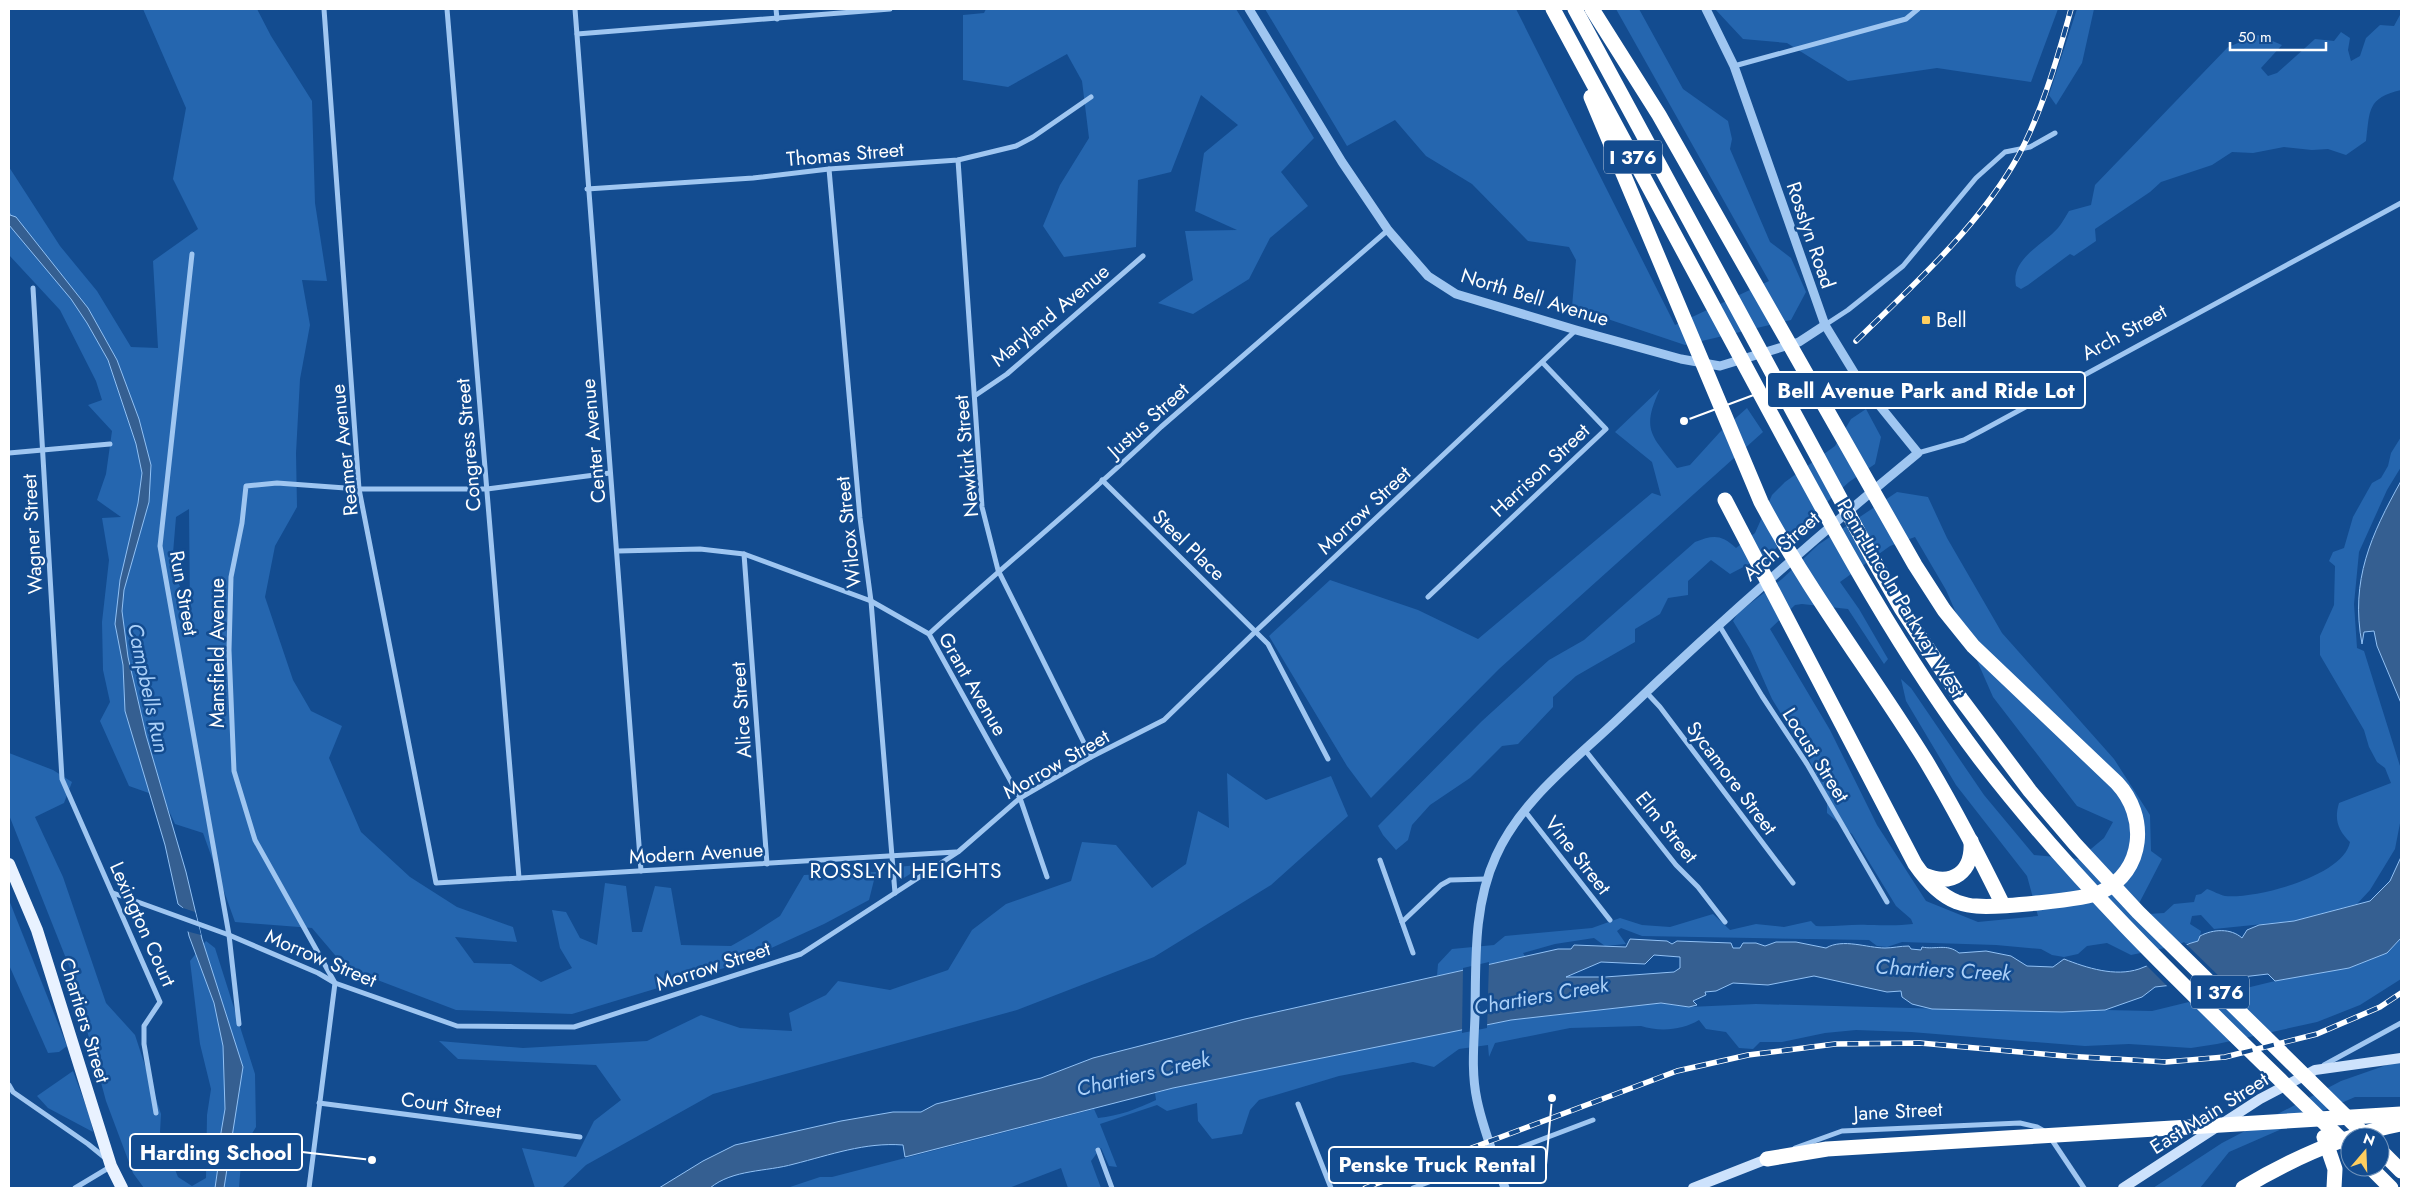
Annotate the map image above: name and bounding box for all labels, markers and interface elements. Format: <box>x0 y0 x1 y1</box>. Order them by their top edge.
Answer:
scale bar <box>2230 20 2326 52</box>
text: 50 m <box>2238 26 2272 48</box>
street label: Thomas Street <box>785 135 905 174</box>
road number: I 376 <box>1604 140 1662 173</box>
street label: Rosslyn Road <box>1779 178 1842 292</box>
street label: Maryland Avenue <box>985 257 1116 374</box>
street label: North Bell Avenue <box>1457 261 1613 334</box>
street label: Arch Street <box>2076 297 2172 368</box>
place label: Bell <box>1936 306 1967 335</box>
marker: Bell <box>1920 314 1932 326</box>
callout: Bell Avenue Park and Ride Lot <box>1767 372 2085 408</box>
street label: Justus Street <box>1099 376 1196 467</box>
text: Bell Avenue Park and Ride Lot <box>1777 376 2075 406</box>
street label: Congress Street <box>448 377 489 513</box>
street label: Center Avenue <box>574 378 613 504</box>
street label: Reamer Avenue <box>323 383 366 517</box>
street label: Newkirk Street <box>947 393 986 518</box>
street label: Harrison Street <box>1484 417 1596 524</box>
street label: Morrow Street <box>1311 459 1418 561</box>
street label: Wagner Street <box>15 473 50 595</box>
street label: Wilcox Street <box>828 475 869 589</box>
street label: Penn-Lincoln Parkway West <box>1830 493 1972 703</box>
street label: Steel Place <box>1145 503 1232 588</box>
street label: Arch Street <box>1737 505 1826 588</box>
street label: Run Street <box>162 548 205 638</box>
street label: Mansfield Avenue <box>203 578 232 728</box>
water label: Campbells Run <box>120 620 176 756</box>
street label: Grant Avenue <box>931 627 1014 742</box>
street label: Alice Street <box>724 661 759 759</box>
street label: Locust Street <box>1775 702 1856 808</box>
street label: Sycamore Street <box>1679 715 1784 841</box>
street label: Morrow Street <box>998 722 1115 807</box>
street label: Elm Street <box>1629 785 1705 870</box>
street label: Vine Street <box>1538 810 1618 901</box>
street label: Modern Avenue <box>628 836 764 871</box>
district label: ROSSLYN HEIGHTS <box>810 856 1002 886</box>
street label: Lexington Court <box>102 857 183 991</box>
street label: Morrow Street <box>261 922 381 995</box>
street label: Morrow Street <box>652 934 774 999</box>
water label: Chartiers Creek <box>1874 951 2013 989</box>
street label: Chartiers Street <box>52 954 117 1087</box>
water label: Chartiers Creek <box>1471 969 1612 1023</box>
road number: I 376 <box>2191 976 2249 1009</box>
water label: Chartiers Creek <box>1073 1044 1214 1104</box>
street label: East Main Street <box>2144 1065 2274 1161</box>
street label: Court Street <box>399 1085 503 1126</box>
street label: Jane Street <box>1850 1095 1943 1128</box>
north arrow <box>2340 1127 2390 1177</box>
text: N <box>2361 1128 2378 1151</box>
callout: Harding School <box>130 1134 302 1170</box>
text: Harding School <box>140 1138 292 1168</box>
callout: Penske Truck Rental <box>1329 1147 1546 1183</box>
text: Penske Truck Rental <box>1338 1150 1536 1180</box>

